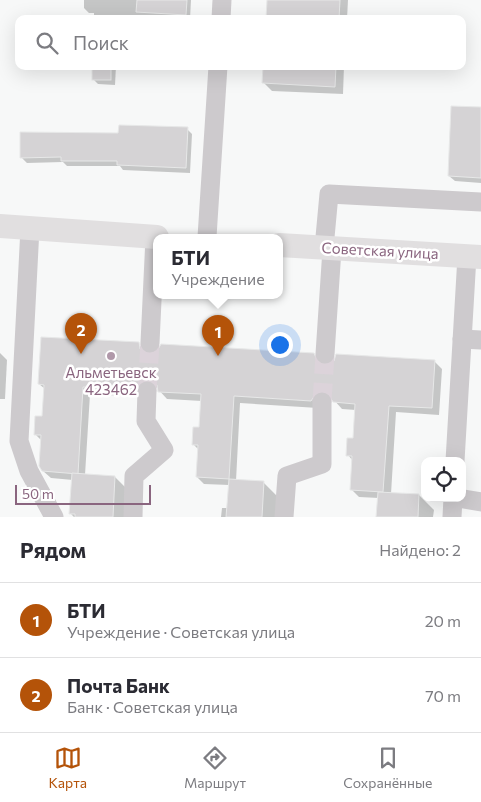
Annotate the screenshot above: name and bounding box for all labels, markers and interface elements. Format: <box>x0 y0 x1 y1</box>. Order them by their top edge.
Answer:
search box <box>15 15 466 70</box>
icon: search <box>33 29 61 57</box>
text: Поиск <box>73 31 129 54</box>
popup <box>153 234 283 299</box>
street label: Советская улица <box>321 238 439 262</box>
text: БТИ <box>171 246 210 269</box>
text: Учреждение <box>171 269 265 288</box>
pin: 2 <box>65 313 97 354</box>
pin: 1 <box>202 315 234 356</box>
your location <box>267 332 293 358</box>
marker: Альметьевск 423462 <box>105 350 117 362</box>
place label: Альметьевск 423462 <box>65 363 157 398</box>
map controls <box>421 457 466 502</box>
button: locate <box>421 457 466 502</box>
scale bar <box>15 482 151 505</box>
text: 50 m <box>22 485 54 502</box>
text: Рядом <box>20 537 86 562</box>
text: Найдено: 2 <box>379 540 461 559</box>
text: БТИ <box>67 599 106 622</box>
text: 1 <box>32 611 40 630</box>
text: 20 m <box>425 611 461 630</box>
text: Учреждение · Советская улица <box>67 622 295 641</box>
text: Почта Банк <box>67 674 170 697</box>
text: 2 <box>31 686 41 705</box>
text: 70 m <box>425 686 461 705</box>
text: Банк · Советская улица <box>67 697 238 716</box>
tab: Карта <box>48 744 87 791</box>
tab: Маршрут <box>184 744 246 791</box>
tab: Сохранённые <box>343 744 433 791</box>

